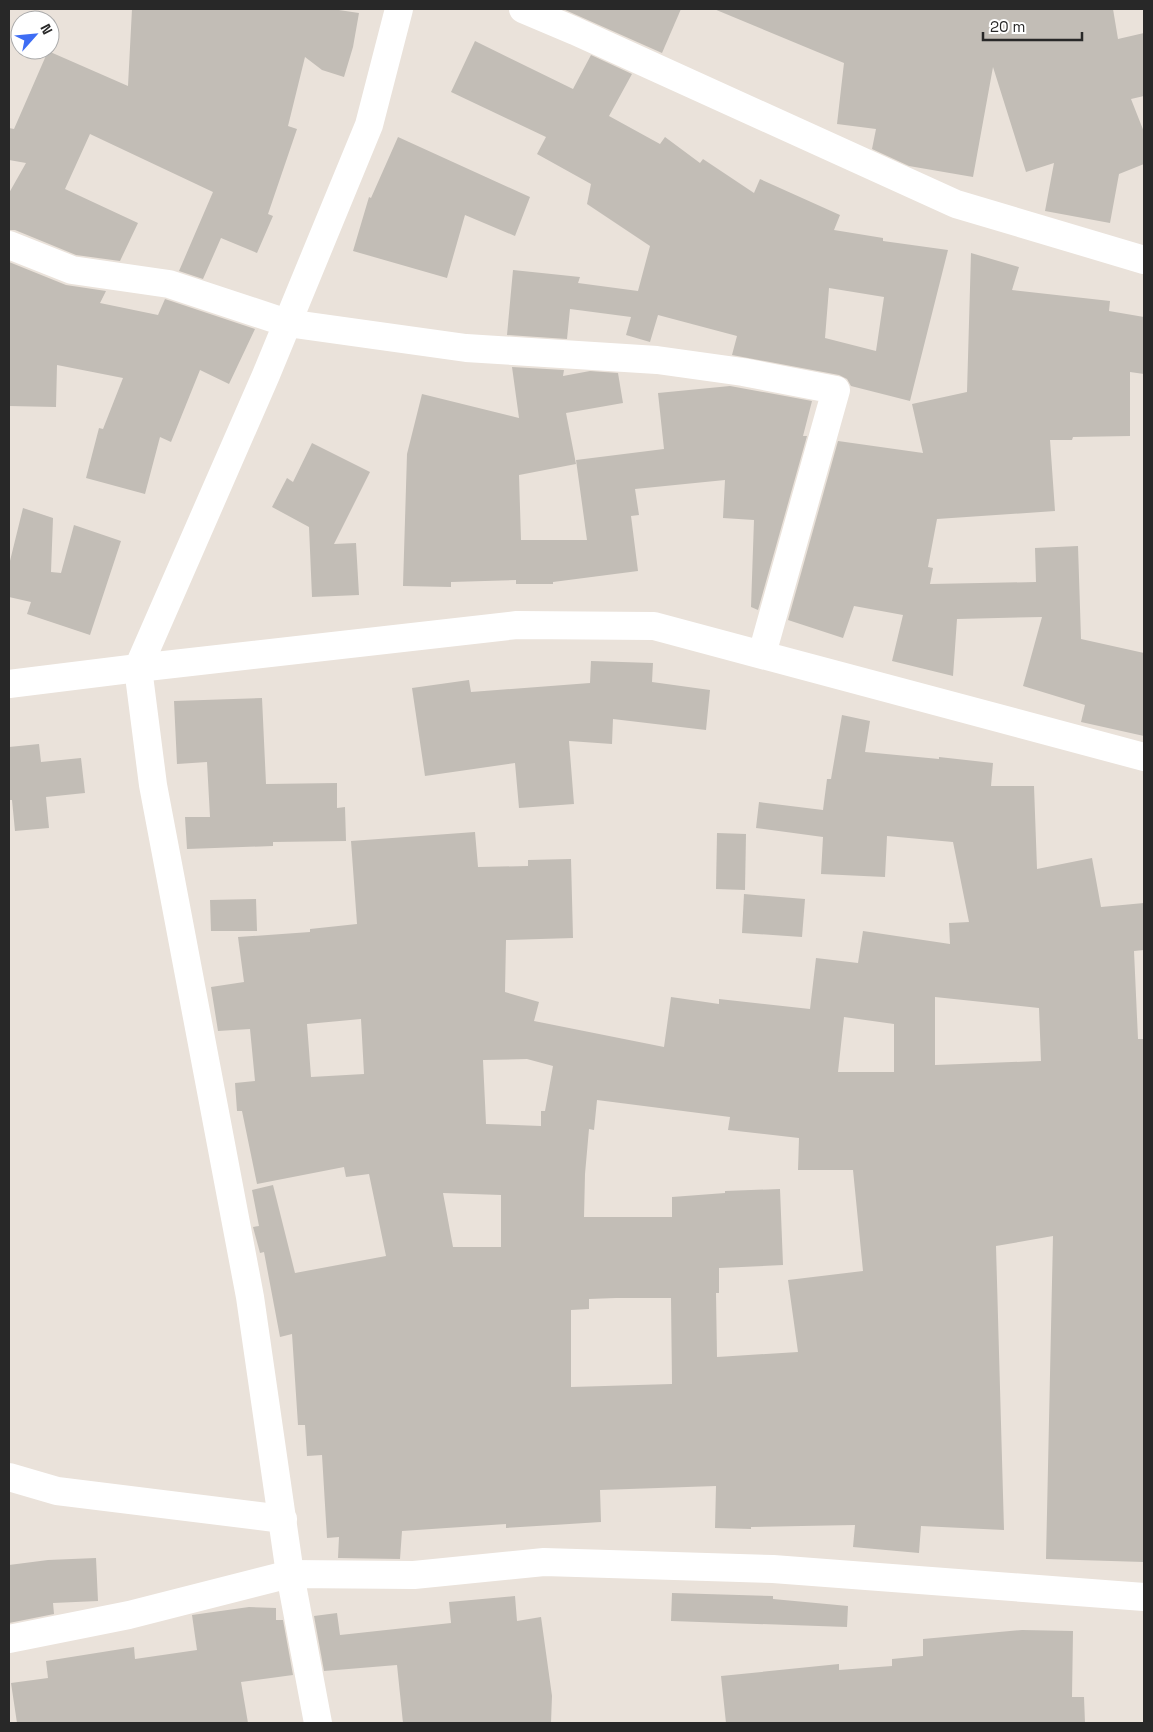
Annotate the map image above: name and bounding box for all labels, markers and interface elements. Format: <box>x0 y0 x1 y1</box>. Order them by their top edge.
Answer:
north arrow <box>10 10 60 60</box>
scale bar <box>983 10 1082 42</box>
text: 20 m <box>990 17 1025 36</box>
text: N <box>36 21 57 37</box>

